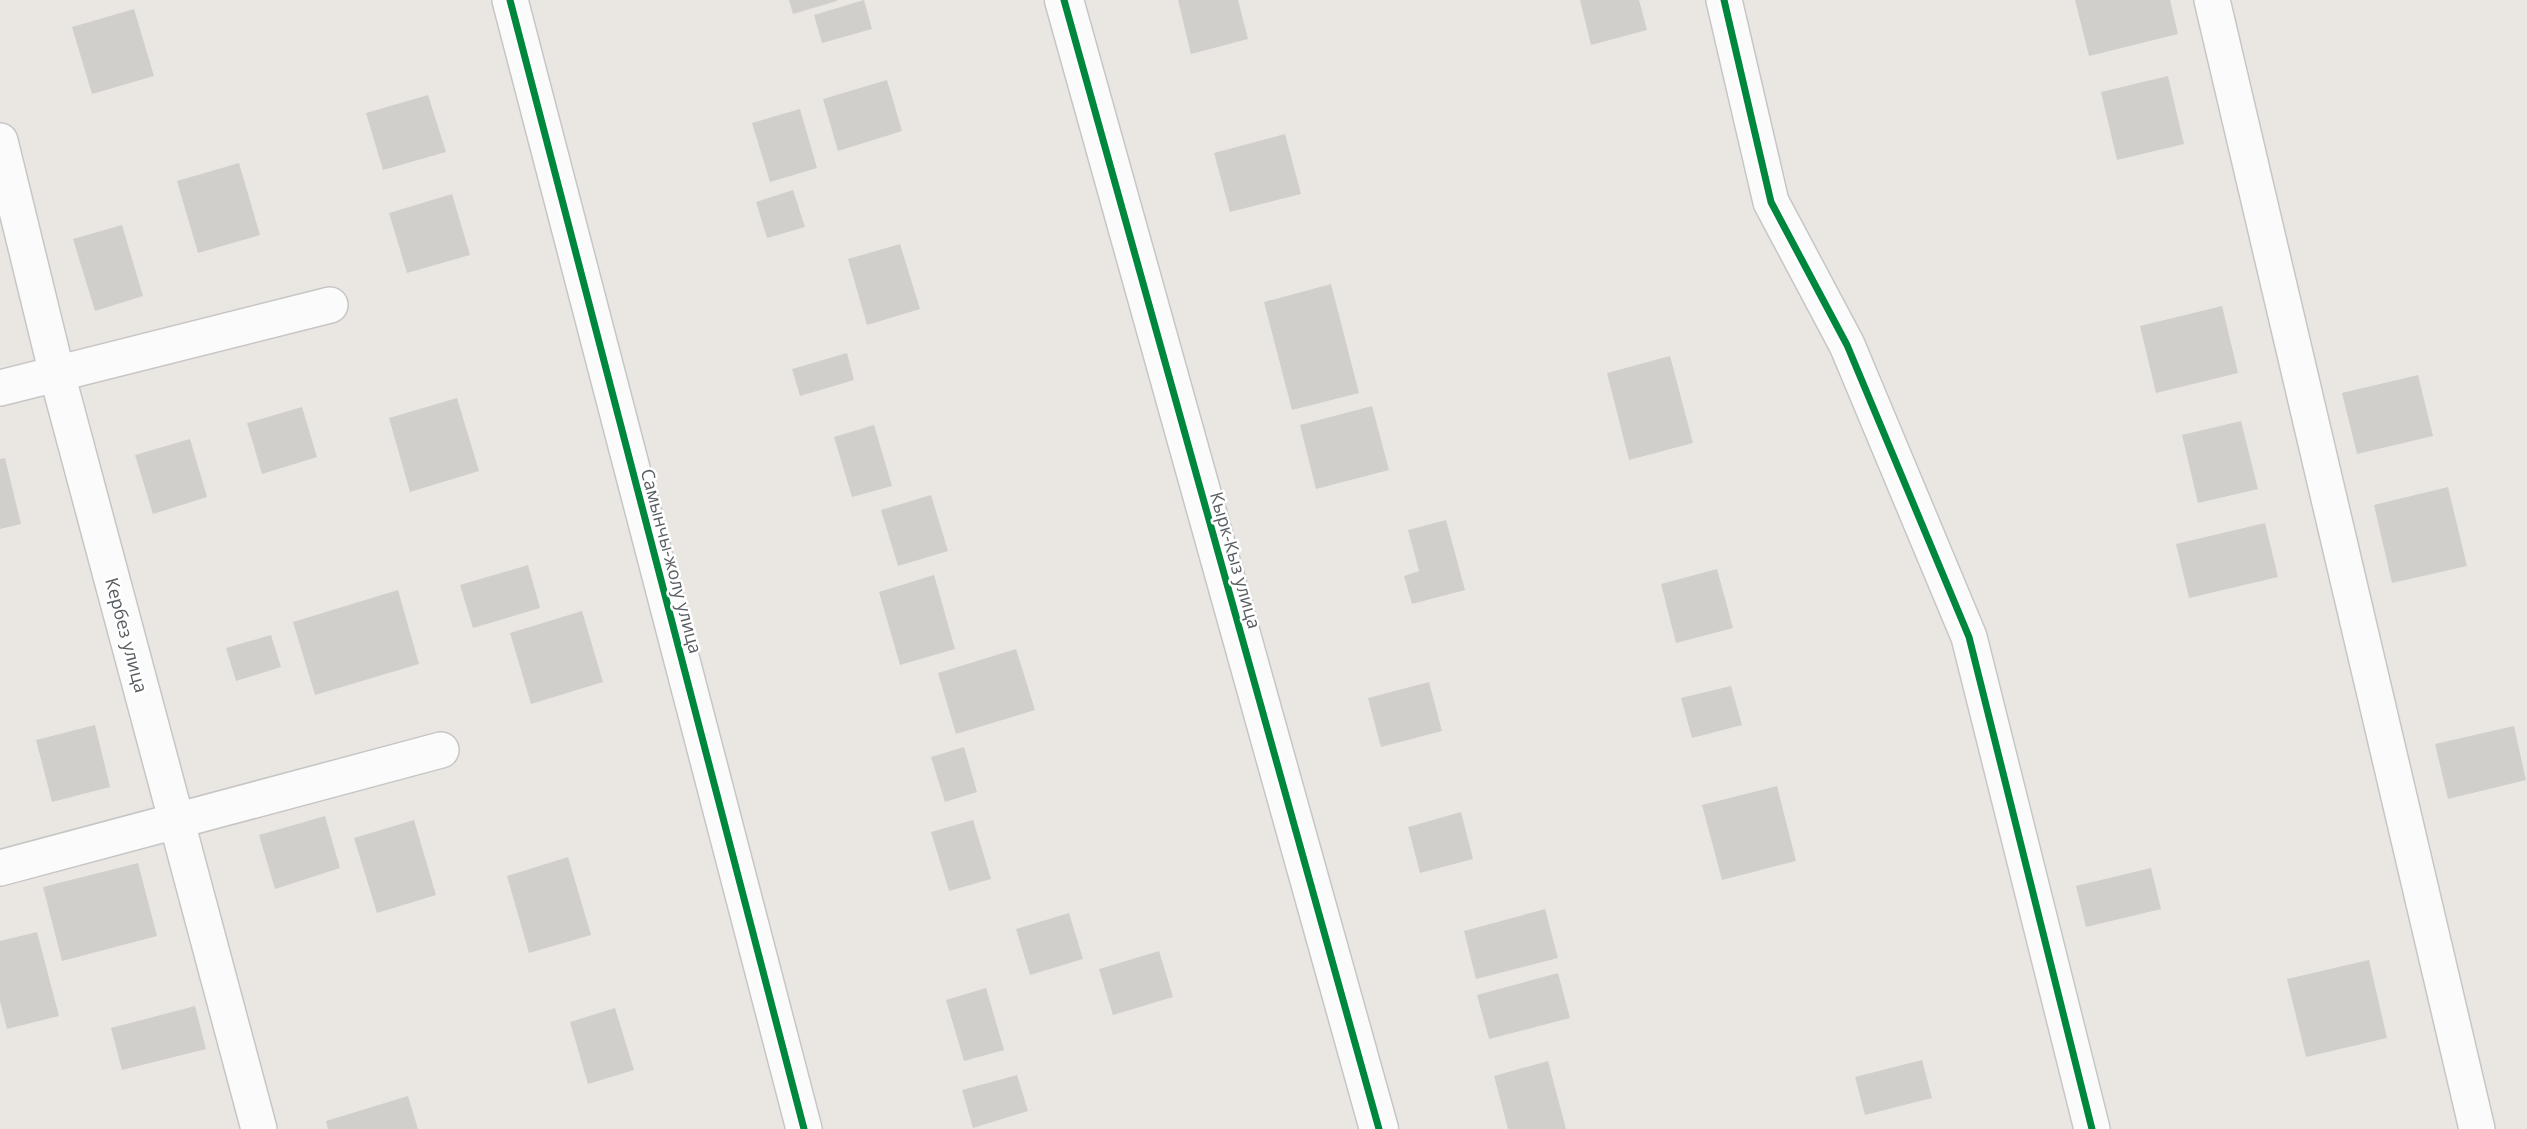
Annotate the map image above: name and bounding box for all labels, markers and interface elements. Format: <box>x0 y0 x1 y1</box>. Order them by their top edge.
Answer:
street label: Самынчы-жолу улица <box>636 466 708 656</box>
street label: Кырк-Кыз улица <box>1205 489 1267 631</box>
street label: Кербез улица <box>100 575 154 695</box>

